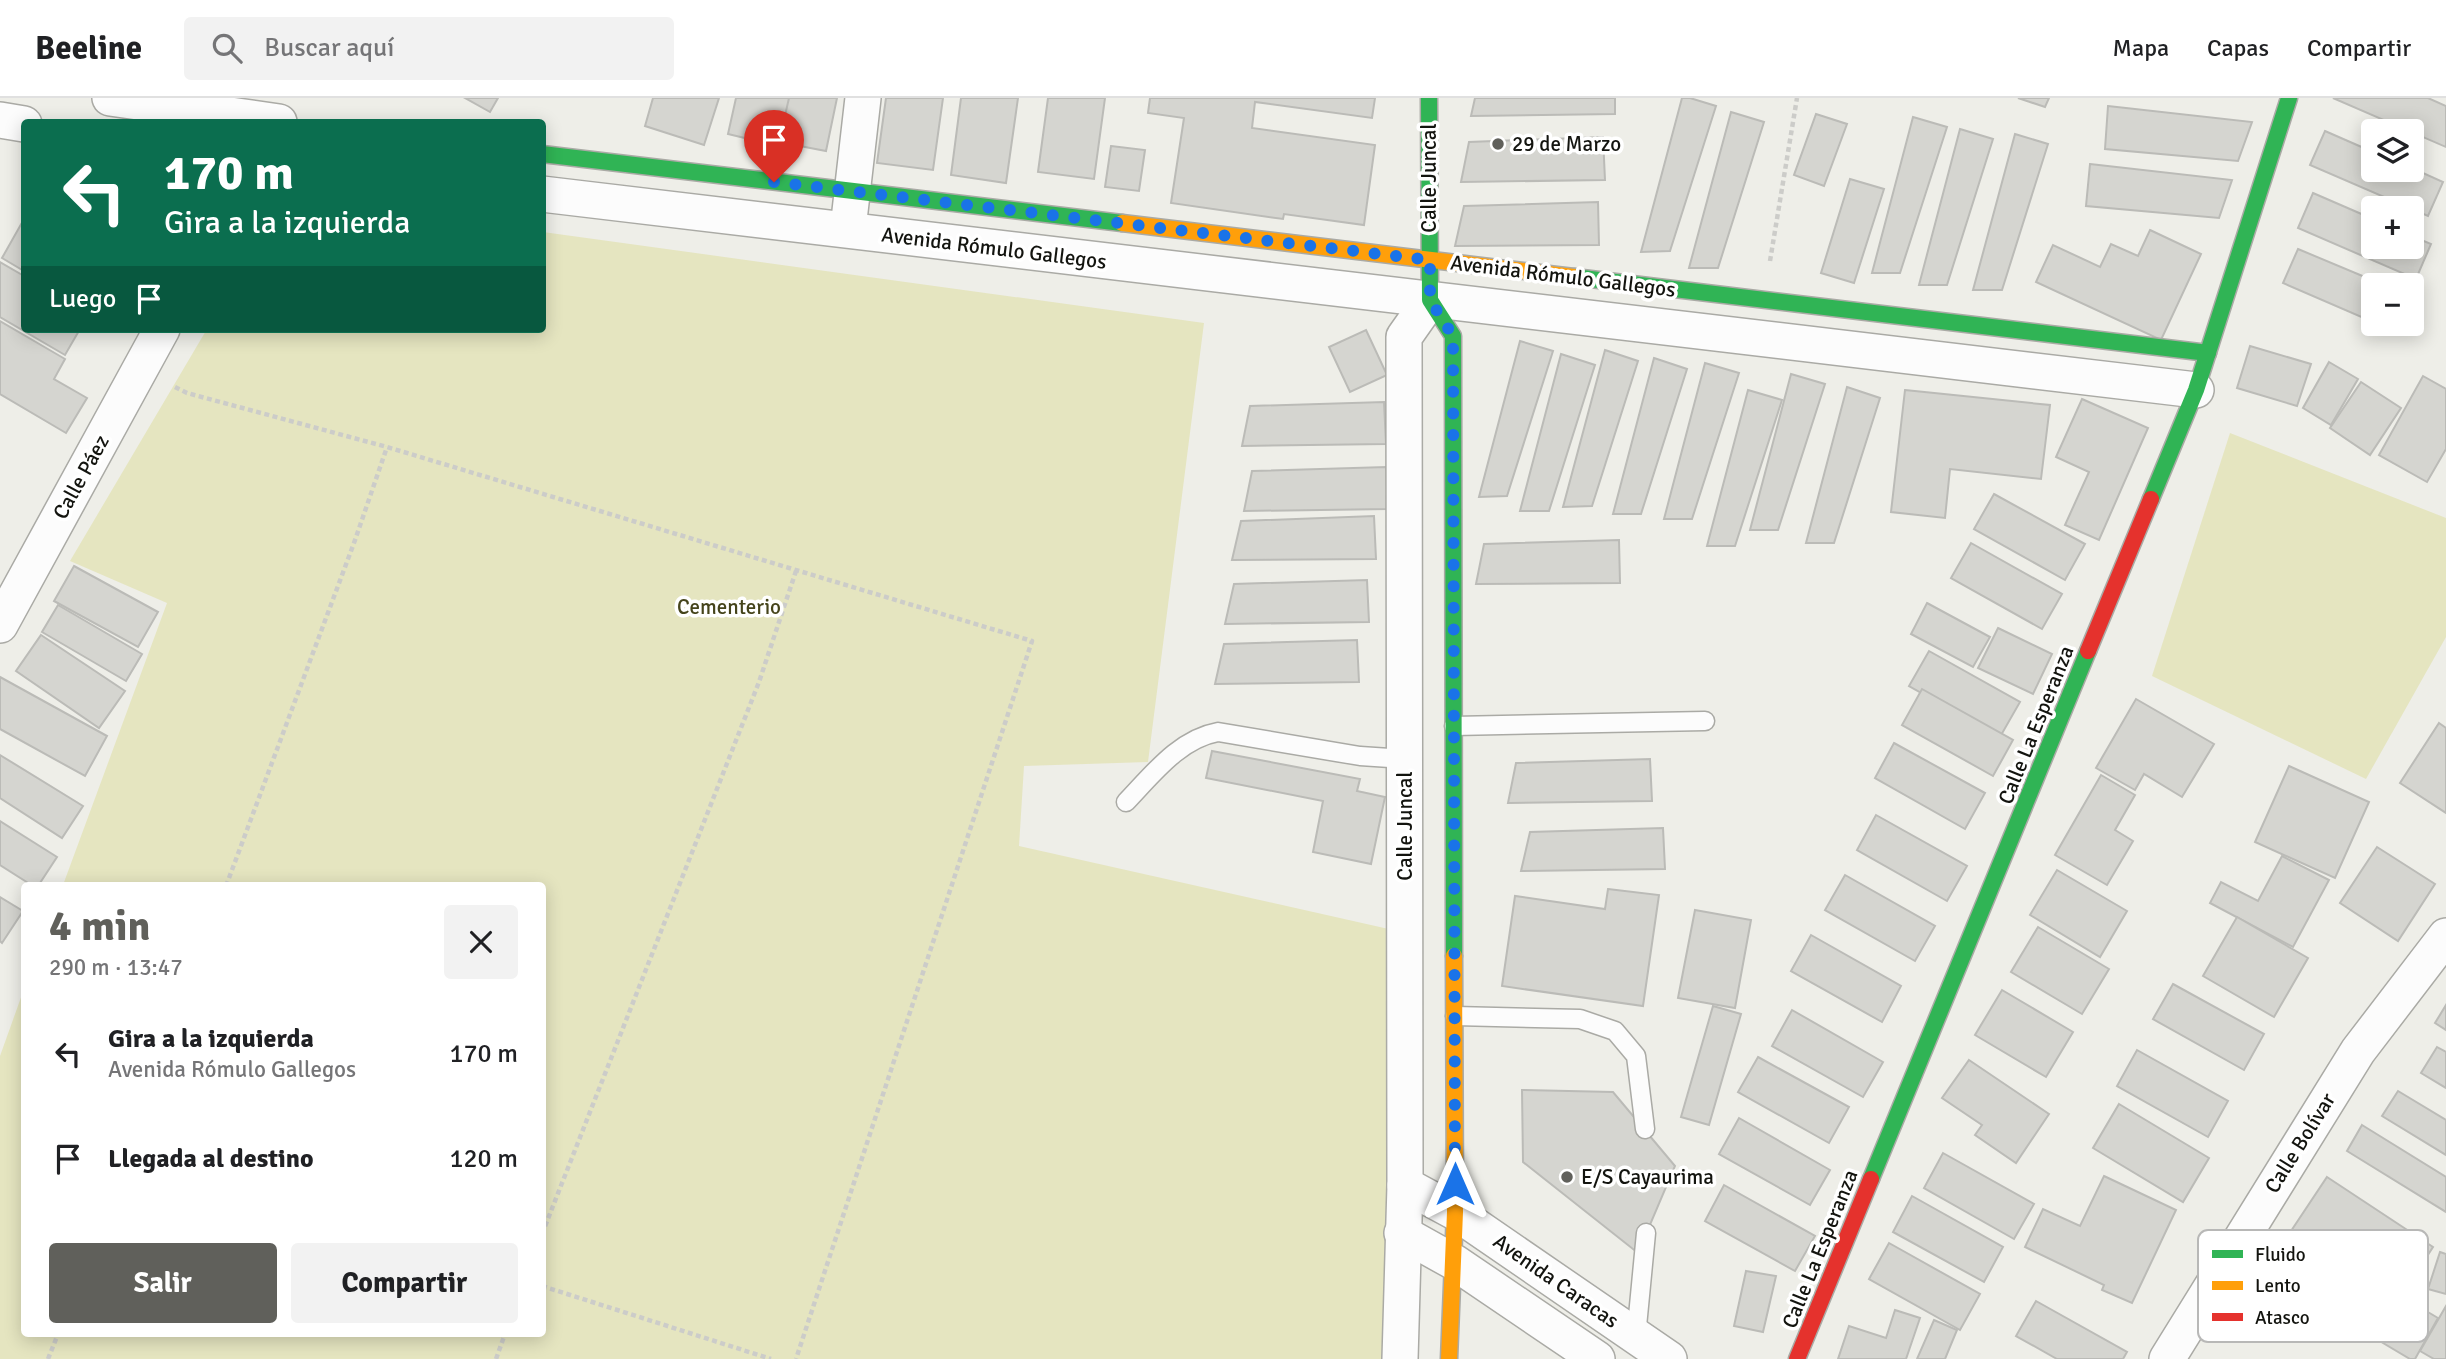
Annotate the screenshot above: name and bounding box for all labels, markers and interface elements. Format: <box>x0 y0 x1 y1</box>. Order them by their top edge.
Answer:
search box <box>184 17 674 80</box>
text: Beeline <box>35 28 142 69</box>
icon: search <box>208 29 246 67</box>
text: Buscar aquí <box>264 32 394 64</box>
text: Mapa <box>2113 33 2169 63</box>
text: Capas <box>2207 33 2269 63</box>
text: Compartir <box>2307 33 2411 63</box>
pin <box>744 110 804 182</box>
map controls <box>2361 119 2424 336</box>
button: layers <box>2361 119 2424 182</box>
icon: arrive <box>755 121 793 159</box>
street label: Calle Juncal <box>1416 123 1442 233</box>
place label: 29 de Marzo <box>1512 131 1621 157</box>
marker: 29 de Marzo <box>1490 136 1506 152</box>
text: 170 m <box>164 143 294 203</box>
icon: left <box>49 147 140 238</box>
button: + <box>2361 196 2424 259</box>
text: Gira a la izquierda <box>164 203 411 242</box>
street label: Avenida Rómulo Gallegos <box>880 221 1108 275</box>
street label: Avenida Rómulo Gallegos <box>1449 249 1677 303</box>
button: − <box>2361 273 2424 336</box>
icon: arrive <box>130 280 168 318</box>
text: Luego <box>49 283 116 315</box>
street label: Calle Páez <box>47 430 115 524</box>
park label: Cementerio <box>677 594 781 620</box>
street label: Calle La Esperanza <box>1992 642 2080 808</box>
street label: Calle Juncal <box>1392 771 1418 881</box>
text: 4 min <box>49 901 150 952</box>
button: close <box>444 905 518 979</box>
text: 290 m · 13:47 <box>49 953 183 982</box>
text: Gira a la izquierda <box>108 1023 314 1055</box>
icon: left <box>49 1035 87 1073</box>
text: 170 m <box>449 1038 518 1070</box>
text: Avenida Rómulo Gallegos <box>108 1055 356 1084</box>
street label: Calle Bolívar <box>2259 1088 2341 1198</box>
icon: arrive <box>49 1140 87 1178</box>
text: Llegada al destino <box>108 1143 314 1175</box>
text: 120 m <box>449 1143 518 1175</box>
position arrow <box>1418 1147 1492 1221</box>
place label: E/S Cayaurima <box>1581 1164 1714 1190</box>
street label: Calle La Esperanza <box>1776 1166 1864 1332</box>
marker: E/S Cayaurima <box>1559 1169 1575 1185</box>
street label: Avenida Caracas <box>1488 1228 1624 1334</box>
legend <box>2198 1230 2428 1342</box>
button: Salir <box>49 1243 277 1323</box>
button: Compartir <box>291 1243 518 1323</box>
text: Fluido <box>2255 1243 2306 1267</box>
text: Lento <box>2255 1274 2301 1298</box>
text: Atasco <box>2255 1306 2310 1330</box>

